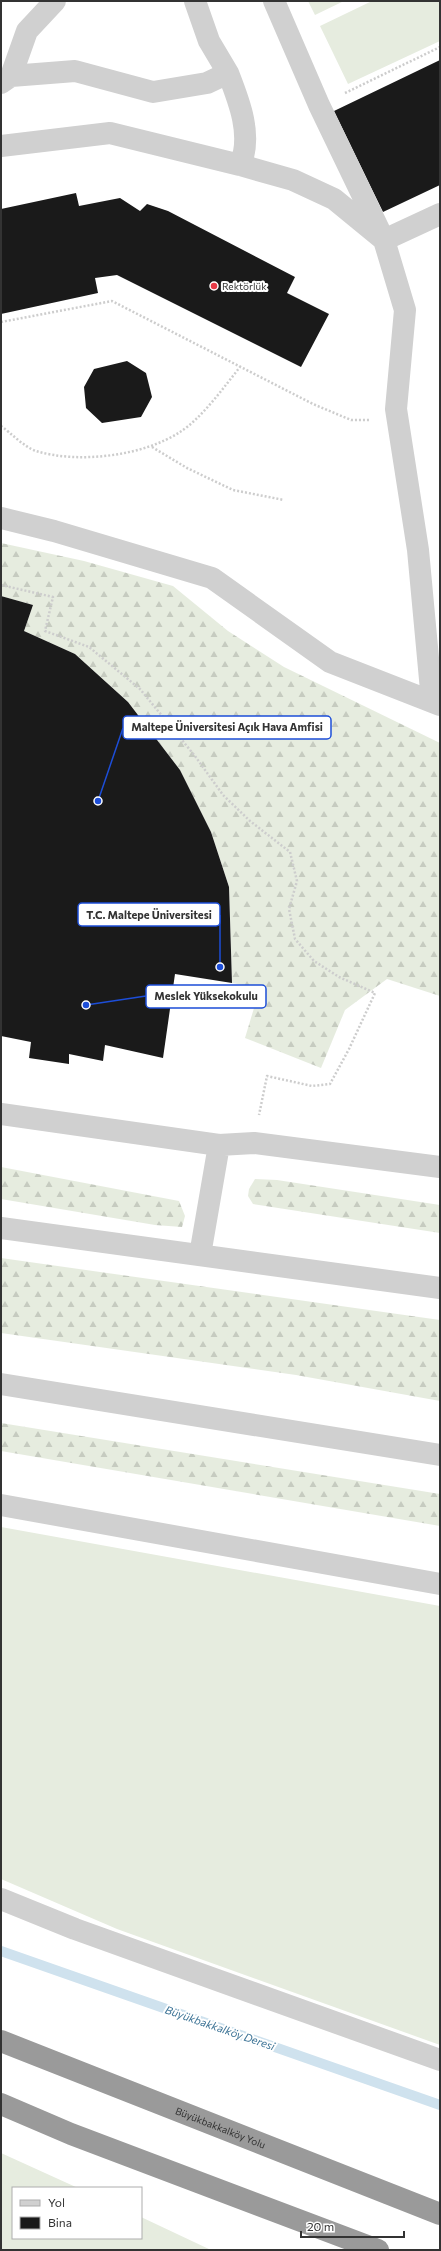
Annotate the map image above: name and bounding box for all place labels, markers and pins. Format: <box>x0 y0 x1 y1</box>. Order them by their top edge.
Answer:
place label: Rektörlük <box>222 280 267 292</box>
marker: Rektörlük <box>209 281 219 291</box>
callout: Maltepe Üniversitesi Açık Hava Amfisi <box>123 716 331 739</box>
callout: T.C. Maltepe Üniversitesi <box>78 903 220 926</box>
callout: Meslek Yüksekokulu <box>146 985 266 1008</box>

